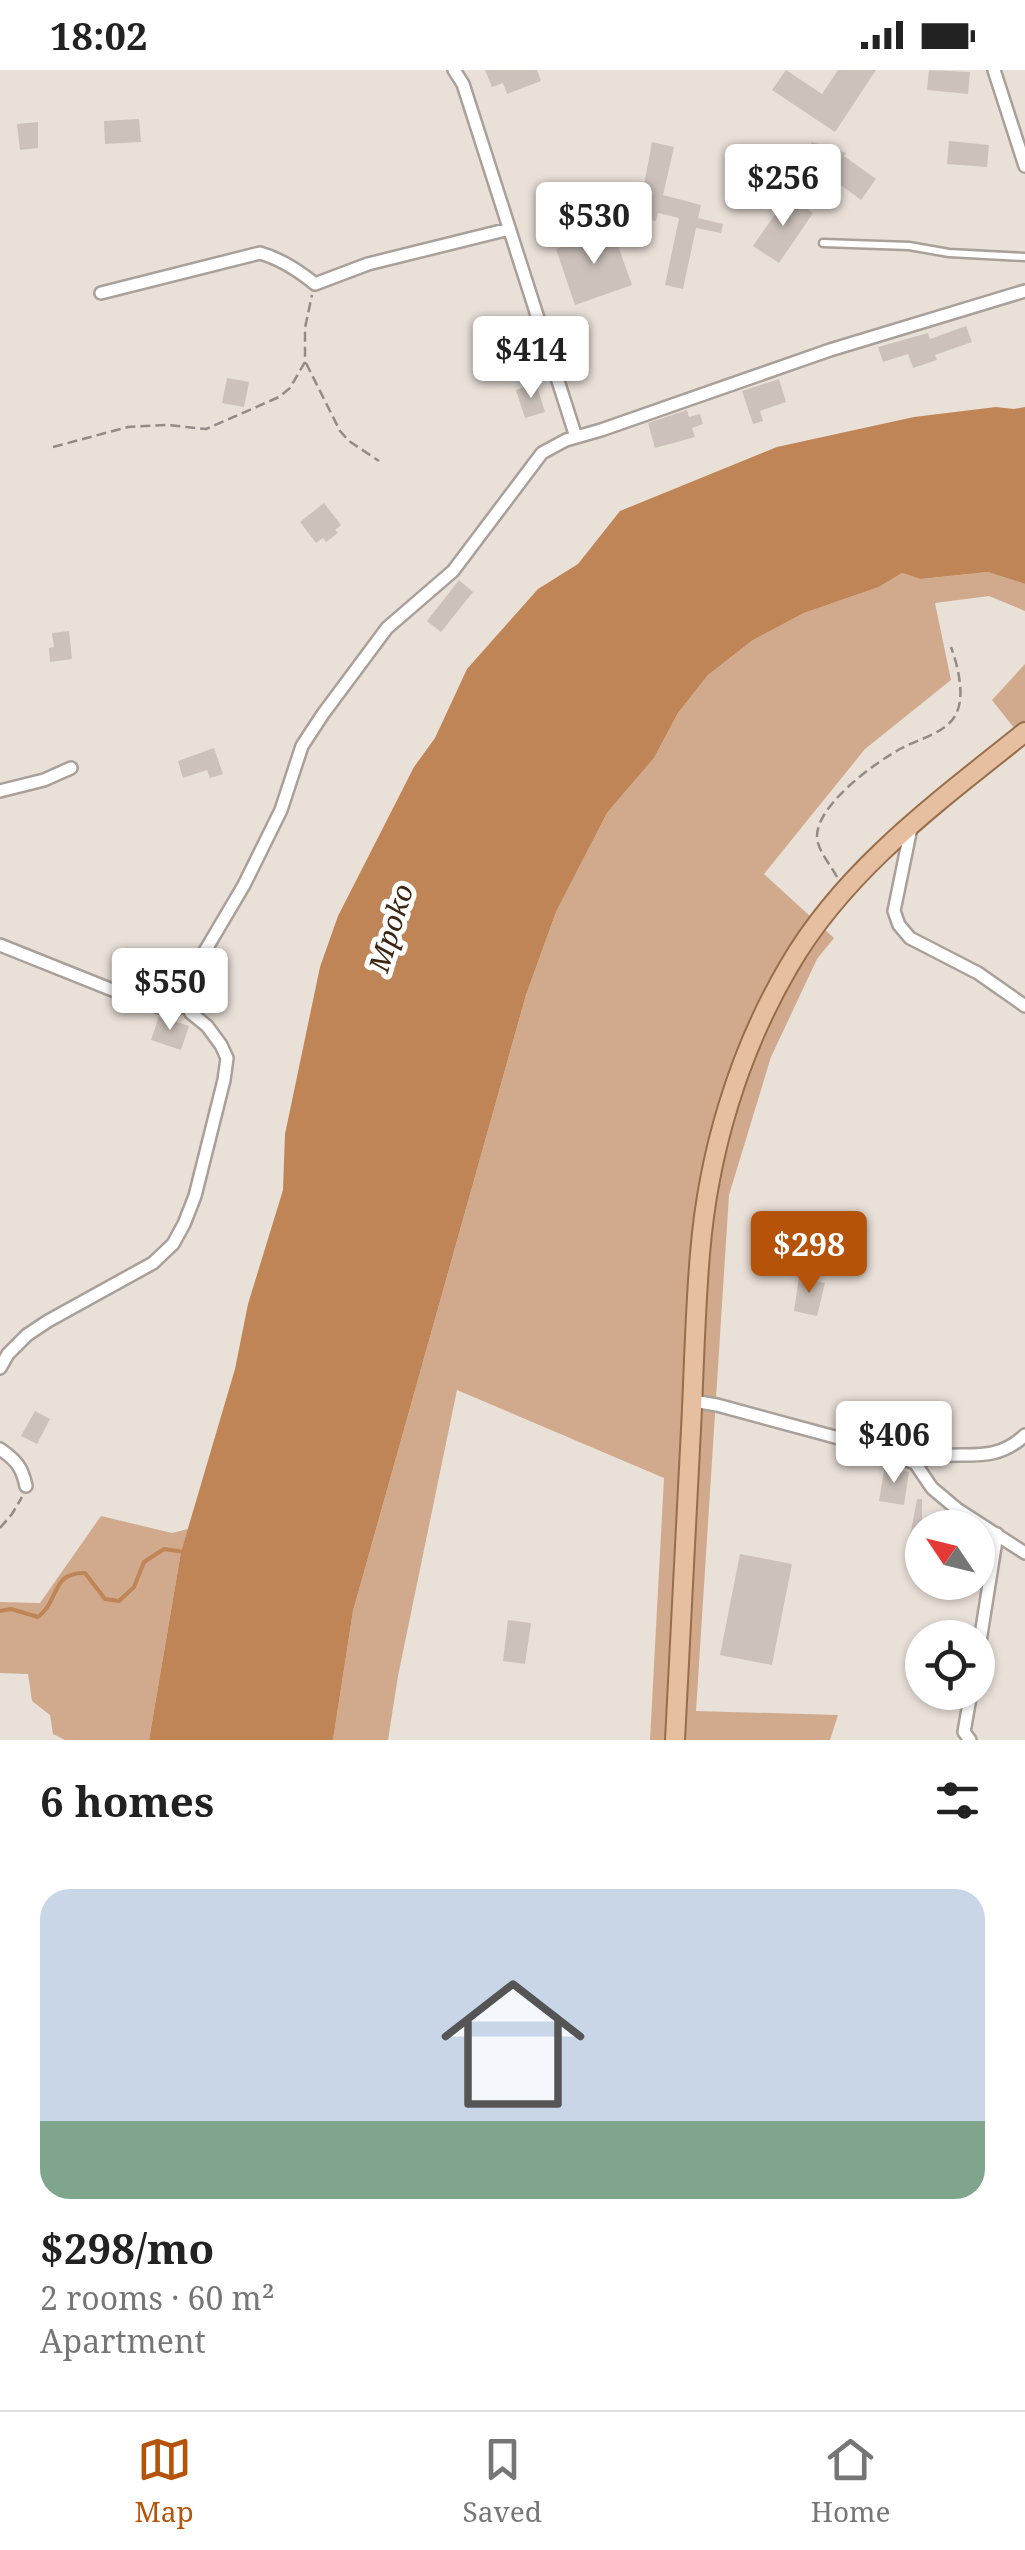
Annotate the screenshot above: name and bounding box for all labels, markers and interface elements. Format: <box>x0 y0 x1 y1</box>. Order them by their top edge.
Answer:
text: 18:02 <box>50 9 147 61</box>
pin: $256 <box>724 144 842 229</box>
text: $256 <box>747 155 819 198</box>
pin: $530 <box>535 182 653 267</box>
text: $530 <box>558 193 630 236</box>
pin: $414 <box>472 316 590 401</box>
text: $414 <box>495 327 567 370</box>
water label: Mpoko <box>358 879 421 977</box>
pin: $550 <box>111 948 229 1033</box>
text: $550 <box>134 959 206 1002</box>
pin: $298 <box>750 1211 868 1296</box>
text: $298 <box>773 1222 845 1265</box>
pin: $406 <box>835 1401 953 1486</box>
text: $406 <box>858 1412 930 1455</box>
north arrow <box>905 1510 995 1600</box>
map controls <box>905 1510 995 1710</box>
button: locate <box>905 1620 995 1710</box>
text: 6 homes <box>40 1772 214 1829</box>
icon: filters <box>930 1773 985 1828</box>
icon: home <box>423 1954 603 2134</box>
text: $298/mo <box>40 2219 214 2276</box>
text: 2 rooms · 60 m² <box>40 2276 275 2319</box>
text: Apartment <box>40 2319 206 2362</box>
tab: Map <box>134 2432 194 2530</box>
tab: Saved <box>463 2432 542 2530</box>
tab: Home <box>811 2432 891 2530</box>

